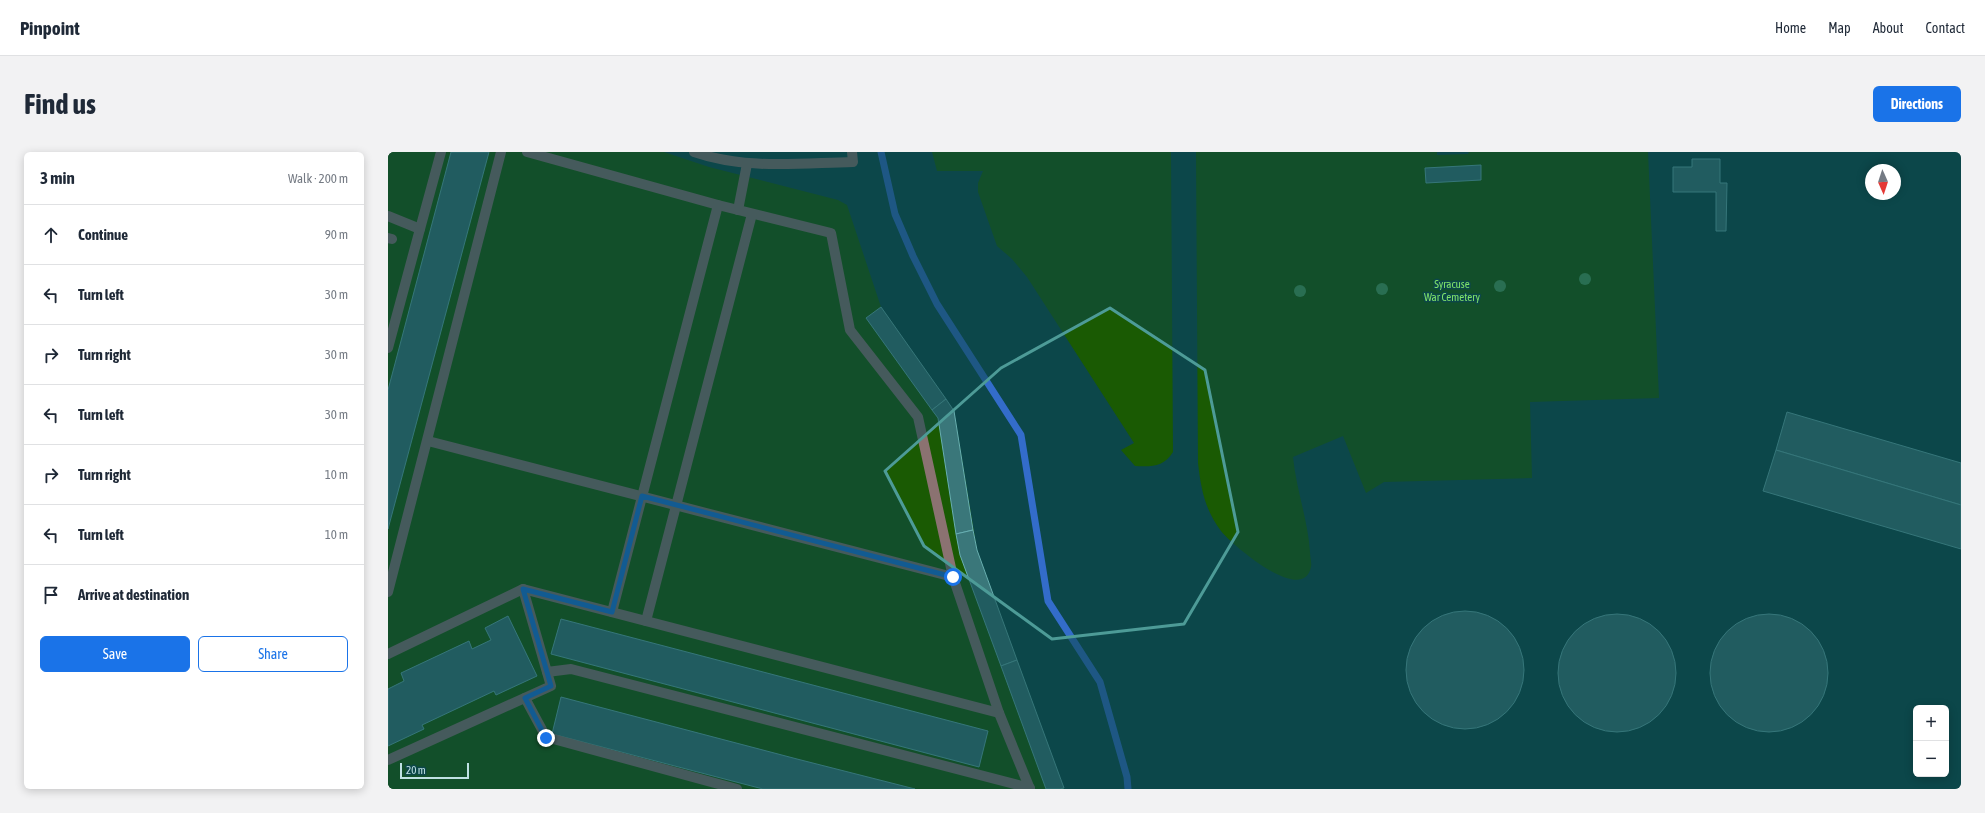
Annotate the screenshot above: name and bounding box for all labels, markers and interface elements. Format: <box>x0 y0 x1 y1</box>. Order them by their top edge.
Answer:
text: Pinpoint <box>20 17 80 39</box>
text: Home <box>1775 20 1806 36</box>
text: Map <box>1828 20 1851 36</box>
text: About <box>1873 20 1904 36</box>
text: Contact <box>1926 20 1965 36</box>
button: Directions <box>1873 86 1961 122</box>
text: Find us <box>24 88 96 120</box>
north arrow <box>1865 164 1901 200</box>
text: 3 min <box>40 168 75 188</box>
text: Walk · 200 m <box>288 171 348 186</box>
icon: ahead <box>40 224 62 246</box>
text: Continue <box>78 226 128 243</box>
text: 90 m <box>325 227 348 242</box>
park label: Syracuse War Cemetery <box>1424 278 1481 303</box>
icon: left <box>40 284 62 306</box>
text: Turn left <box>78 286 124 303</box>
text: 30 m <box>325 287 348 302</box>
icon: right <box>40 344 62 366</box>
text: Turn right <box>78 346 131 363</box>
text: 30 m <box>325 347 348 362</box>
icon: left <box>40 404 62 426</box>
text: Turn left <box>78 406 124 423</box>
text: 30 m <box>325 407 348 422</box>
icon: right <box>40 464 62 486</box>
text: Turn right <box>78 466 131 483</box>
text: 10 m <box>325 467 348 482</box>
icon: left <box>40 524 62 546</box>
text: Turn left <box>78 526 124 543</box>
text: 10 m <box>325 527 348 542</box>
route start <box>944 568 962 586</box>
icon: arrive <box>40 584 62 606</box>
text: Arrive at destination <box>78 586 189 603</box>
button: Save <box>40 636 190 672</box>
button: Share <box>198 636 348 672</box>
map controls <box>1913 705 1949 777</box>
button: + <box>1913 705 1949 741</box>
route end <box>537 729 555 747</box>
button: − <box>1913 741 1949 777</box>
scale bar <box>400 761 469 780</box>
text: 20 m <box>406 764 426 776</box>

